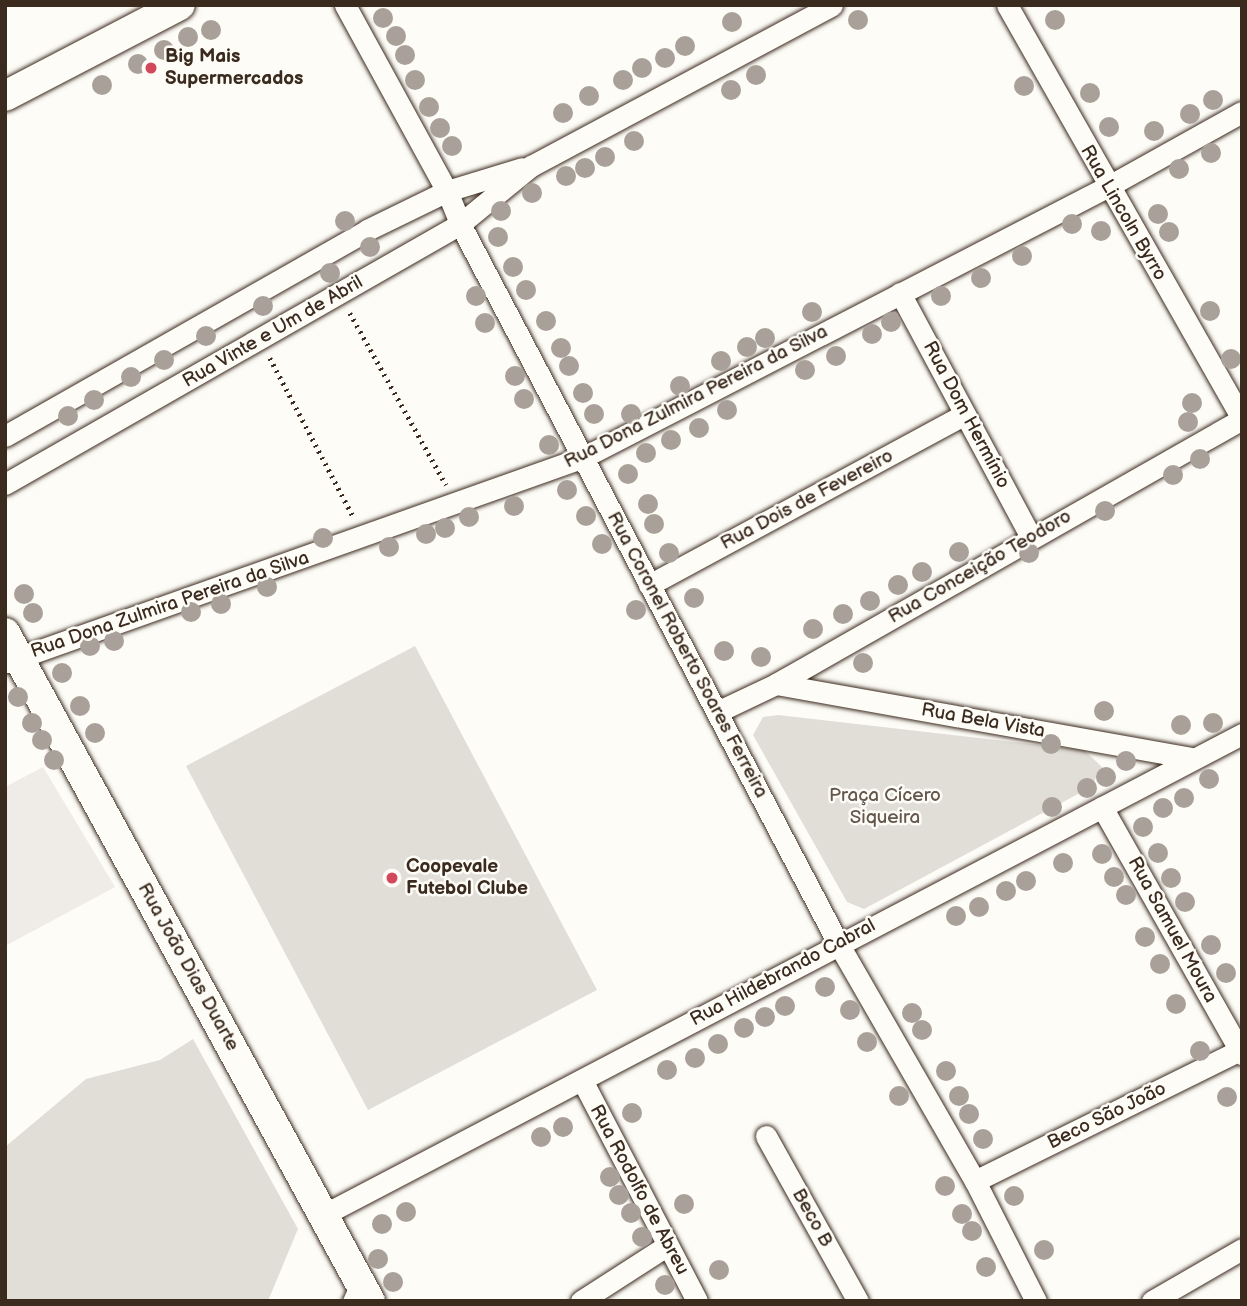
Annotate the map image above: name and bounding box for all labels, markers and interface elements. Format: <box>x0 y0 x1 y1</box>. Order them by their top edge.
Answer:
place label: Big Mais Supermercados <box>165 46 303 90</box>
marker: Big Mais Supermercados <box>143 60 159 76</box>
street label: Rua Lincoln Byrro <box>1075 141 1171 285</box>
street label: Rua Vinte e Um de Abril <box>179 271 367 393</box>
street label: Rua Dona Zulmira Pereira da Silva <box>560 320 832 474</box>
street label: Rua Dom Hermínio <box>918 338 1014 492</box>
street label: Rua Dois de Fevereiro <box>717 445 897 555</box>
street label: Rua Conceição Teodoro <box>884 505 1076 629</box>
street label: Rua Coronel Roberto Soares Ferreira <box>602 508 772 802</box>
street label: Rua Dona Zulmira Pereira da Silva <box>28 547 312 663</box>
street label: Rua Bela Vista <box>919 699 1047 743</box>
park label: Praça Cícero Siqueira <box>829 785 941 829</box>
street label: Rua Samuel Moura <box>1122 853 1222 1007</box>
place label: Coopevale Futebol Clube <box>406 856 528 900</box>
marker: Coopevale Futebol Clube <box>384 870 400 886</box>
street label: Rua João Dias Duarte <box>132 879 244 1055</box>
street label: Rua Hildebrando Cabral <box>687 914 879 1032</box>
street label: Beco São João <box>1043 1077 1171 1155</box>
street label: Rua Rodolfo de Abreu <box>585 1101 693 1279</box>
street label: Beco B <box>787 1185 837 1251</box>

